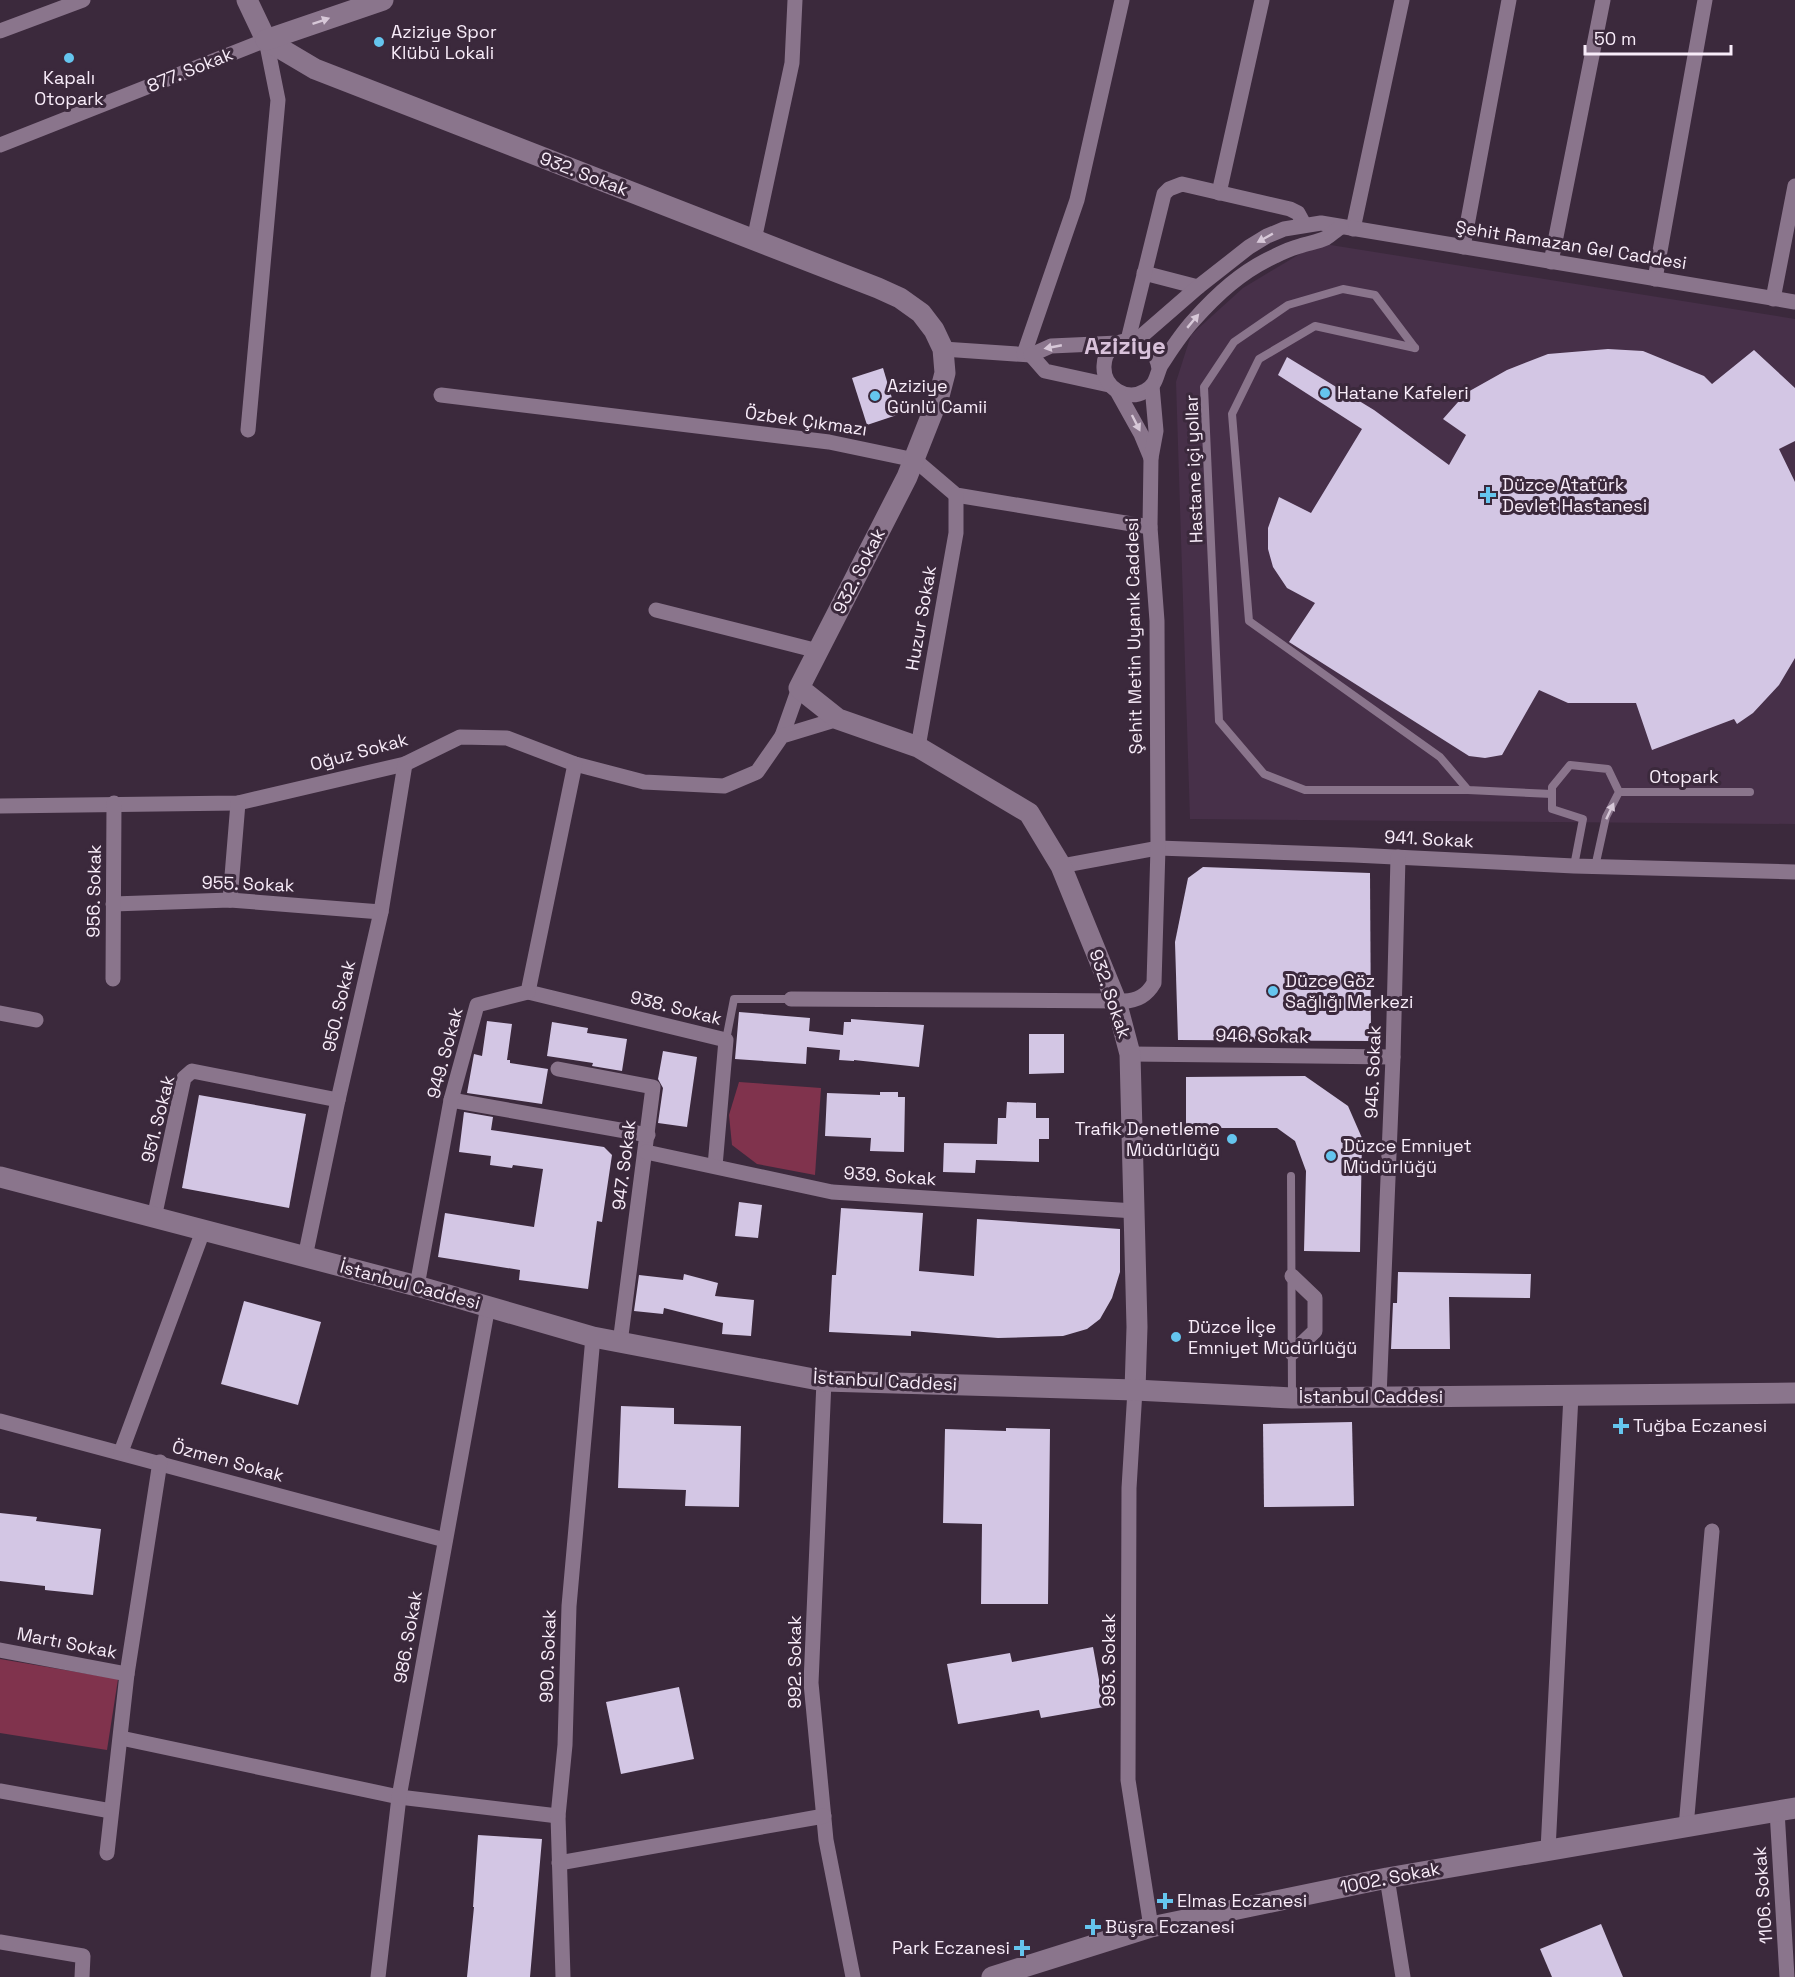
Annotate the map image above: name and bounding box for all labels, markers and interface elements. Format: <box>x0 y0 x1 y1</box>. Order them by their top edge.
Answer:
one-way arrow <box>312 16 330 26</box>
scale bar <box>1585 18 1730 56</box>
place label: Aziziye Spor Klübü Lokali <box>391 20 497 64</box>
text: 50 m <box>1594 27 1636 50</box>
marker: Aziziye Spor Klübü Lokali <box>372 35 386 49</box>
street label: 877. Sokak <box>144 42 236 97</box>
marker: Kapalı Otopark <box>62 51 76 65</box>
place label: Kapalı Otopark <box>34 66 104 110</box>
street label: 932. Sokak <box>537 146 632 201</box>
street label: Şehit Ramazan Gel Caddesi <box>1454 215 1688 274</box>
one-way arrow <box>1256 233 1273 243</box>
one-way arrow <box>1186 314 1199 329</box>
district label: Aziziye <box>1084 330 1166 361</box>
one-way arrow <box>1044 343 1063 352</box>
place label: Aziziye Günlü Camii <box>887 374 987 418</box>
place label: Hatane Kafeleri <box>1337 381 1469 404</box>
marker: Hatane Kafeleri <box>1318 386 1332 400</box>
marker: Aziziye Günlü Camii <box>868 389 882 403</box>
street label: Hastane içi yollar <box>1179 394 1208 544</box>
street label: Özbek Çıkmazı <box>743 401 869 440</box>
one-way arrow <box>1131 415 1140 432</box>
place label: Düzce Atatürk Devlet Hastanesi <box>1502 473 1647 517</box>
marker: Düzce Atatürk Devlet Hastanesi <box>1479 486 1497 504</box>
street label: Şehit Metin Uyanık Caddesi <box>1120 517 1147 755</box>
street label: 932. Sokak <box>827 524 890 617</box>
street label: Huzur Sokak <box>900 563 941 672</box>
street label: Oğuz Sokak <box>307 727 411 776</box>
street label: Otopark <box>1649 765 1719 788</box>
one-way arrow <box>1605 801 1615 819</box>
street label: 941. Sokak <box>1384 825 1475 852</box>
street label: 956. Sokak <box>81 844 106 938</box>
street label: 955. Sokak <box>201 870 295 897</box>
street label: 932. Sokak <box>1084 946 1137 1042</box>
street label: 950. Sokak <box>317 958 360 1054</box>
place label: Düzce Göz Sağlığı Merkezi <box>1285 969 1413 1013</box>
marker: Düzce Göz Sağlığı Merkezi <box>1266 984 1280 998</box>
street label: 938. Sokak <box>628 985 724 1030</box>
street label: 949. Sokak <box>421 1004 468 1101</box>
street label: 946. Sokak <box>1215 1023 1309 1048</box>
street label: 945. Sokak <box>1359 1025 1386 1119</box>
street label: 951. Sokak <box>136 1072 180 1165</box>
place label: Trafik Denetleme Müdürlüğü <box>1075 1117 1220 1161</box>
street label: 947. Sokak <box>607 1118 640 1211</box>
marker: Trafik Denetleme Müdürlüğü <box>1225 1132 1239 1146</box>
place label: Düzce Emniyet Müdürlüğü <box>1343 1134 1472 1178</box>
marker: Düzce Emniyet Müdürlüğü <box>1324 1149 1338 1163</box>
street label: 939. Sokak <box>843 1161 938 1190</box>
street label: İstanbul Caddesi <box>337 1255 483 1314</box>
place label: Düzce İlçe Emniyet Müdürlüğü <box>1188 1315 1357 1359</box>
marker: Düzce İlçe Emniyet Müdürlüğü <box>1169 1330 1183 1344</box>
street label: İstanbul Caddesi <box>812 1365 958 1396</box>
street label: İstanbul Caddesi <box>1299 1385 1443 1408</box>
place label: Tuğba Eczanesi <box>1633 1414 1767 1437</box>
marker: Tuğba Eczanesi <box>1614 1419 1628 1433</box>
street label: Özmen Sokak <box>170 1435 287 1487</box>
street label: 986. Sokak <box>388 1589 427 1685</box>
street label: 990. Sokak <box>534 1609 561 1703</box>
street label: 993. Sokak <box>1097 1613 1120 1707</box>
street label: 992. Sokak <box>783 1615 806 1709</box>
street label: Martı Sokak <box>15 1622 120 1664</box>
street label: 1106. Sokak <box>1748 1845 1777 1945</box>
street label: 1002. Sokak <box>1338 1856 1442 1899</box>
place label: Elmas Eczanesi <box>1177 1889 1307 1912</box>
marker: Elmas Eczanesi <box>1158 1894 1172 1908</box>
place label: Büşra Eczanesi <box>1105 1915 1235 1938</box>
marker: Büşra Eczanesi <box>1086 1920 1100 1934</box>
place label: Park Eczanesi <box>892 1936 1010 1959</box>
marker: Park Eczanesi <box>1015 1941 1029 1955</box>

